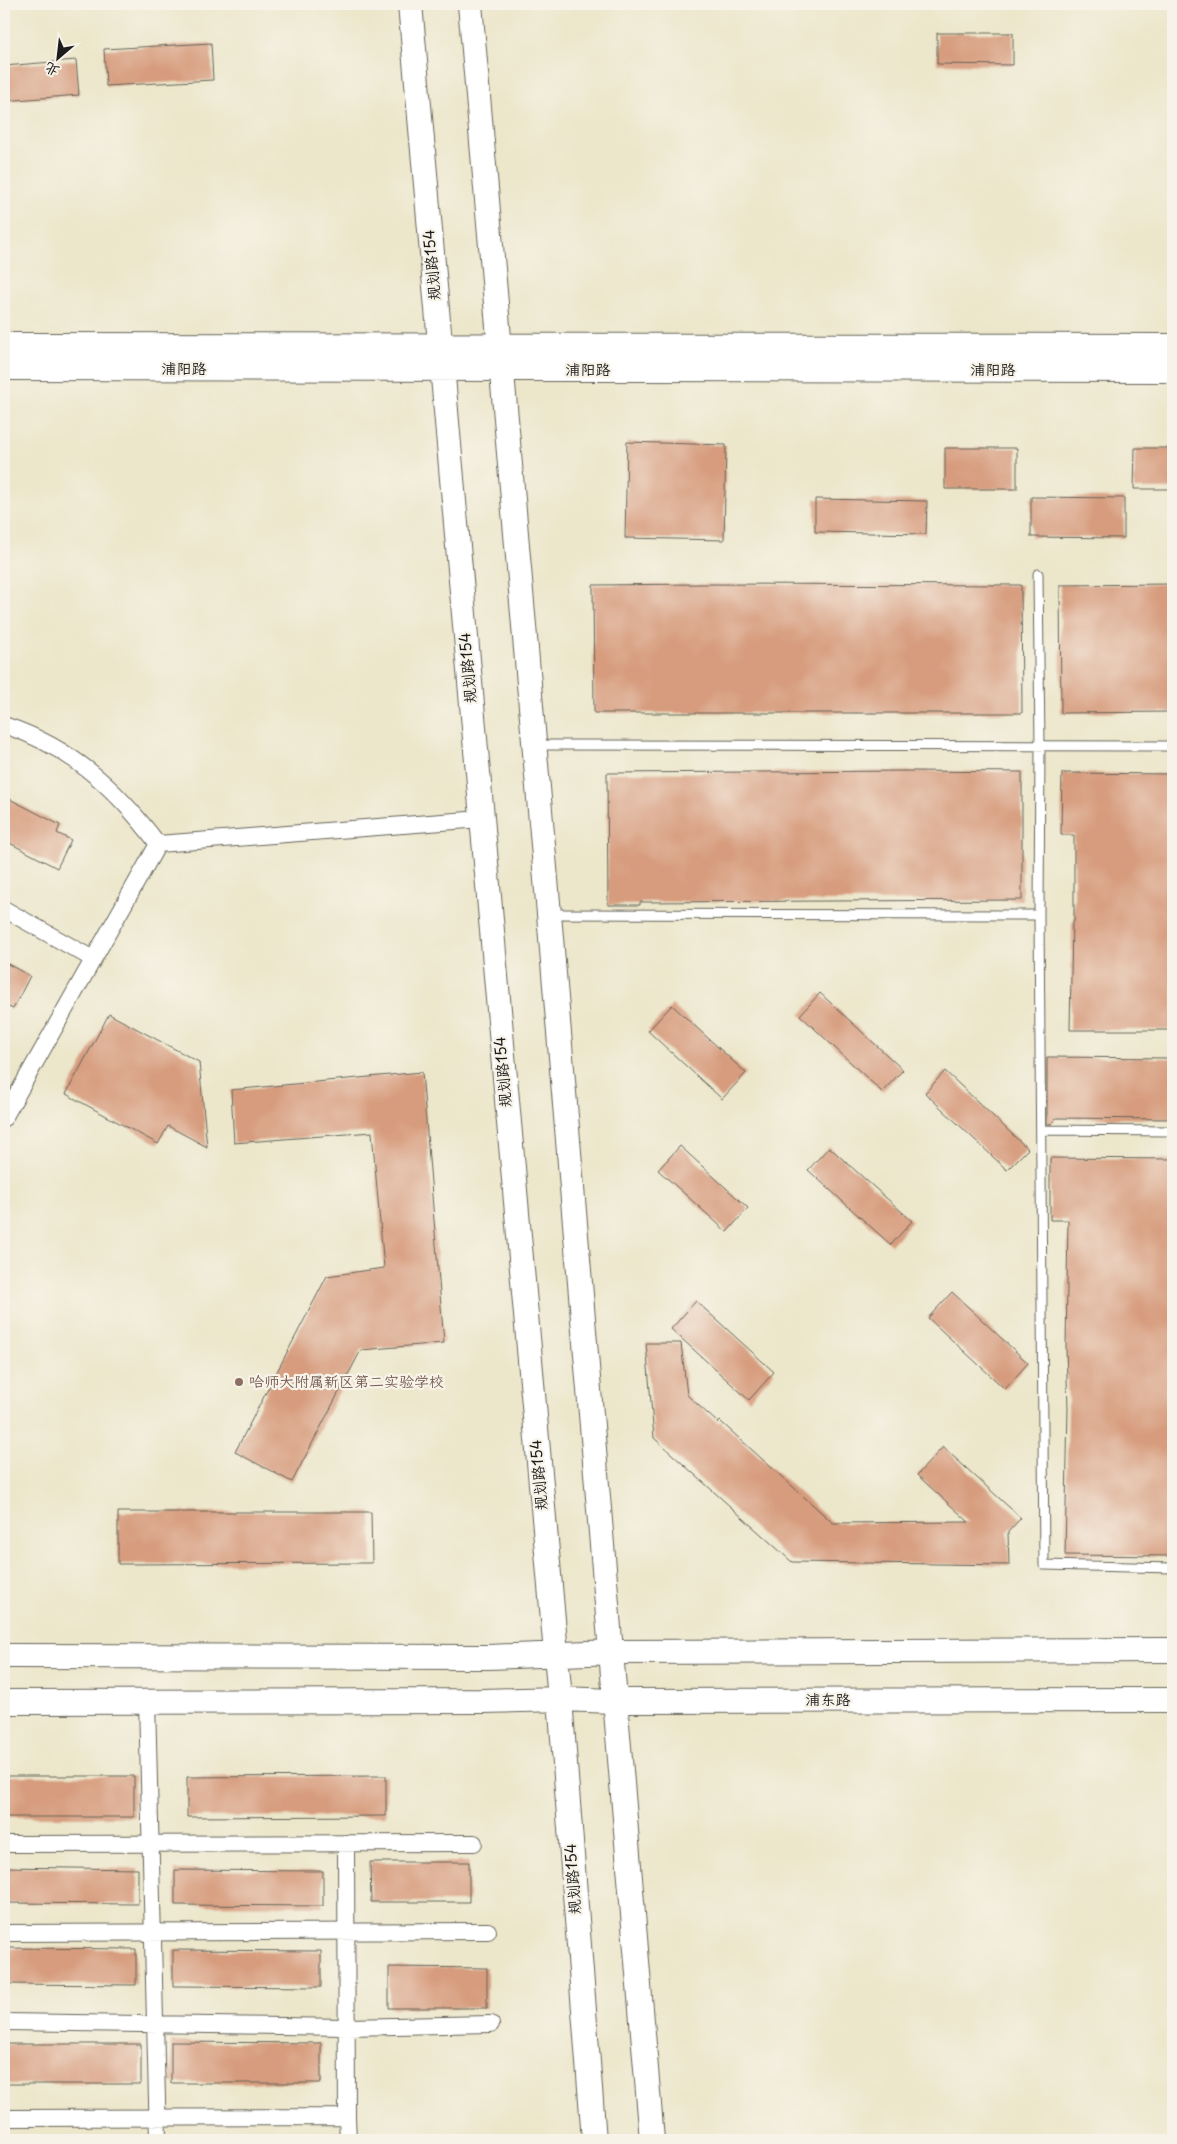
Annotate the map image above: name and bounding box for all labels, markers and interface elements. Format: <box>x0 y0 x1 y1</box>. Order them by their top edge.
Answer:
north arrow <box>32 32 82 82</box>
text: 北 <box>41 57 63 82</box>
street label: 规划路154 <box>416 229 445 302</box>
street label: 浦阳路 <box>161 356 207 379</box>
street label: 浦阳路 <box>565 357 611 380</box>
street label: 浦阳路 <box>970 357 1016 380</box>
street label: 规划路154 <box>452 632 481 705</box>
street label: 规划路154 <box>487 1036 516 1109</box>
place label: 哈师大附属新区第二实验学校 <box>249 1369 444 1392</box>
marker: 哈师大附属新区第二实验学校 <box>233 1376 245 1388</box>
street label: 规划路154 <box>523 1439 552 1512</box>
street label: 浦东路 <box>805 1687 851 1710</box>
street label: 规划路154 <box>558 1843 585 1915</box>

